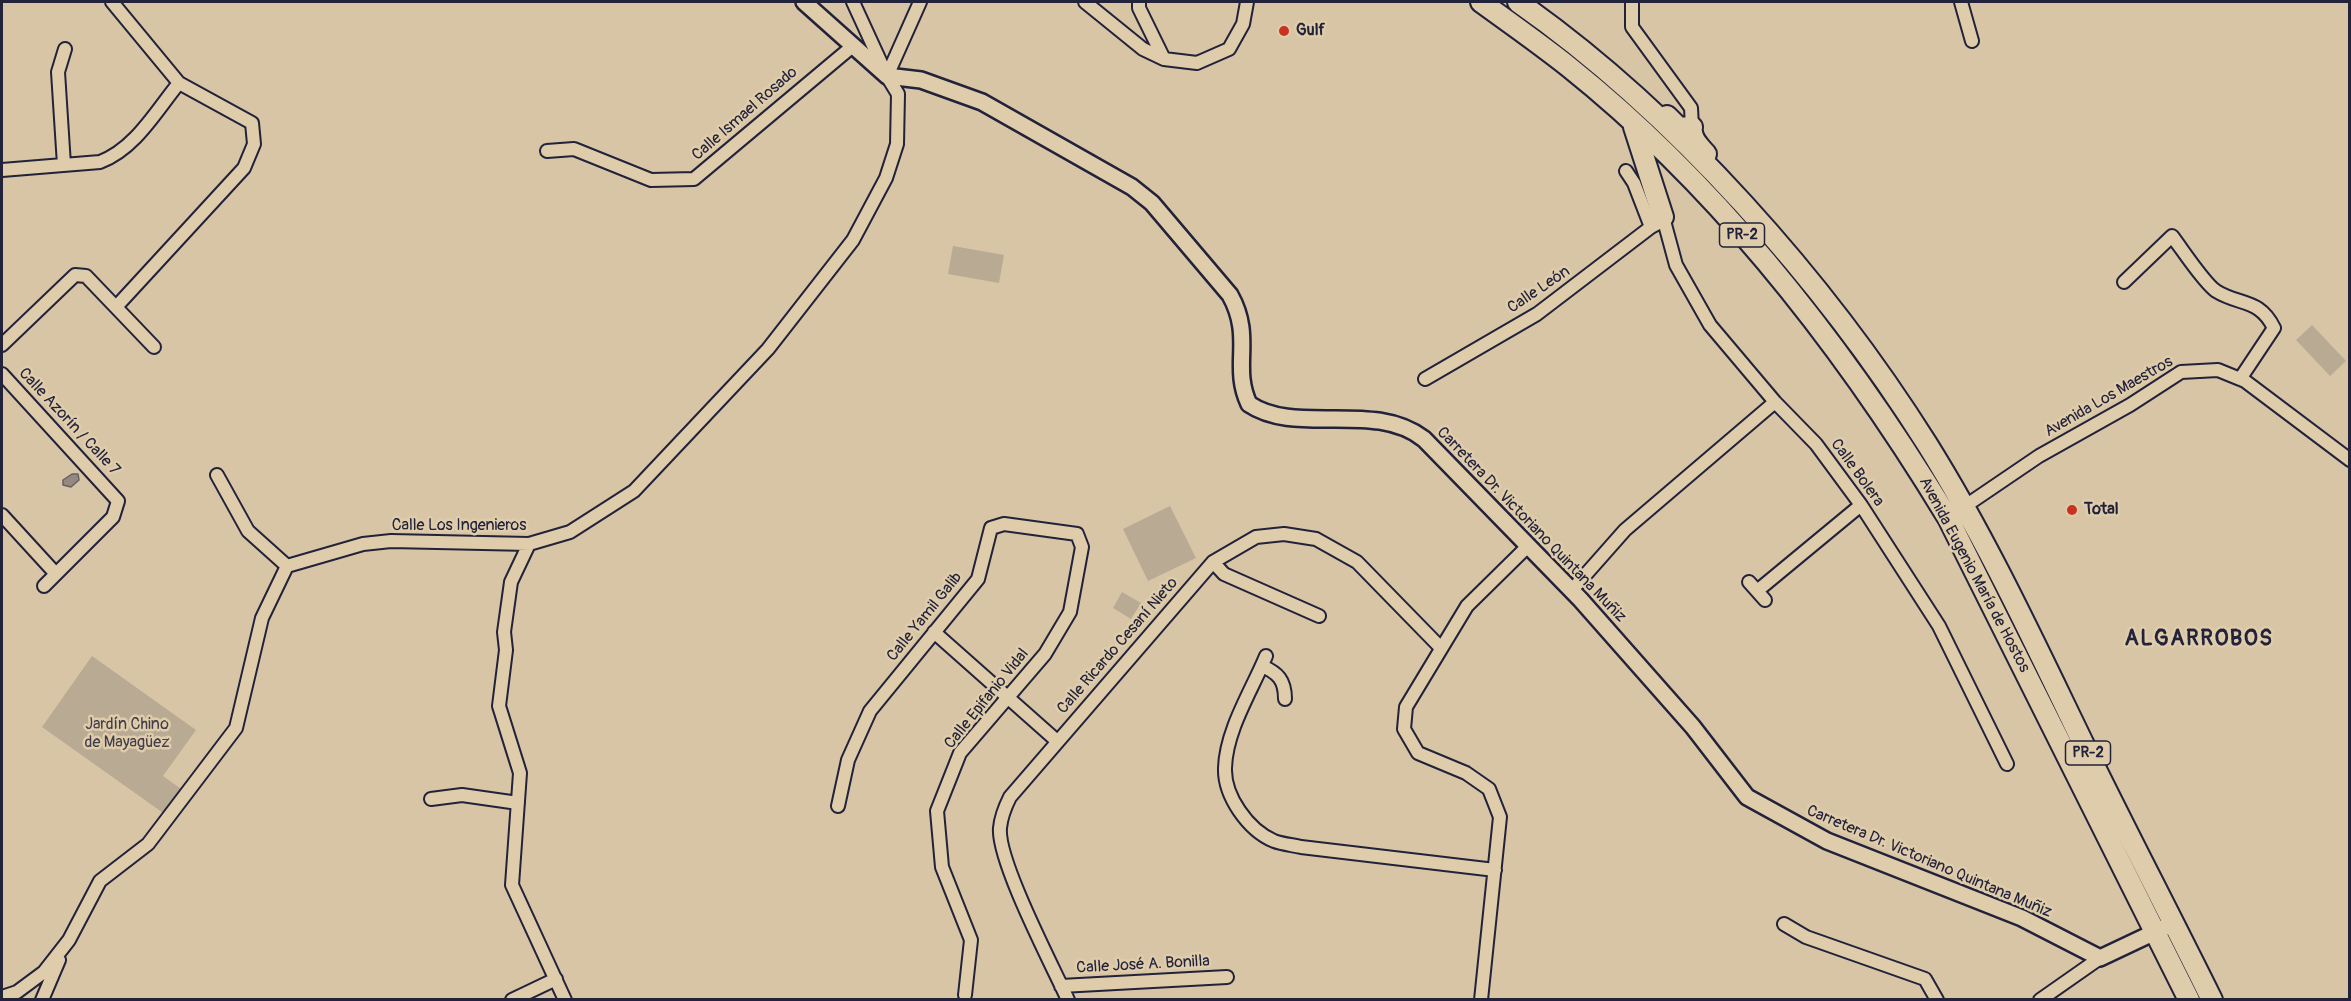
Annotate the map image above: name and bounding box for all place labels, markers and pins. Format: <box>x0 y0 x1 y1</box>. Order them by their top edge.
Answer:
place label: Gulf <box>1296 21 1325 41</box>
marker: Gulf <box>1277 24 1291 38</box>
place label: Total <box>2084 500 2118 520</box>
marker: Total <box>2065 503 2079 517</box>

